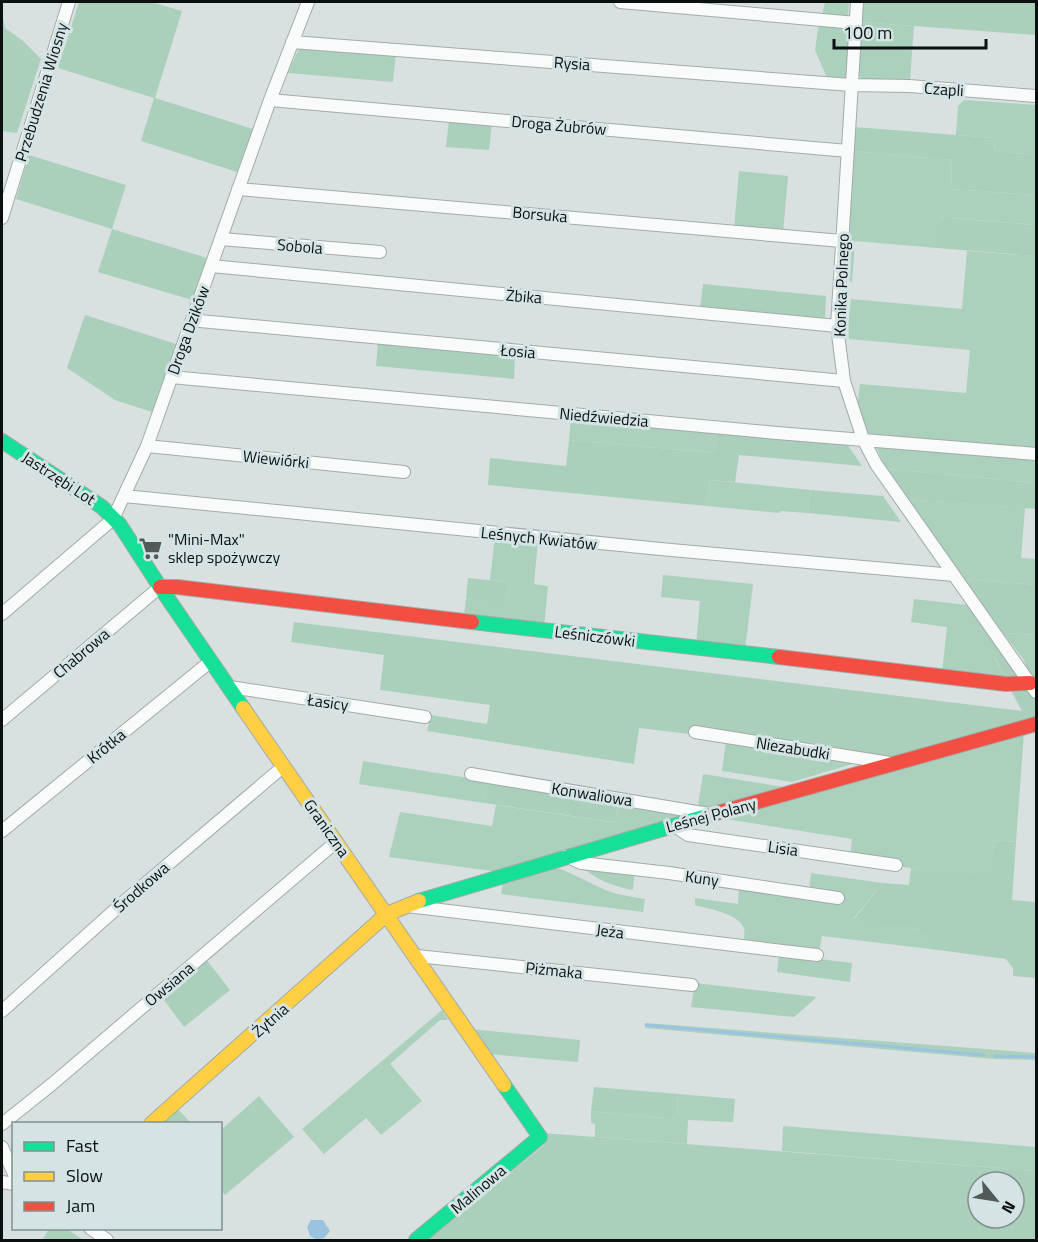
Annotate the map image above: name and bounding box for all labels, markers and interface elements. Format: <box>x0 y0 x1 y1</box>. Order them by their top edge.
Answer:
scale bar <box>834 12 986 50</box>
street label: Przebudzenia Wiosny <box>8 19 74 165</box>
text: 100 m <box>843 19 892 46</box>
street label: Rysia <box>553 50 591 76</box>
street label: Czapli <box>923 76 965 102</box>
street label: Droga Żubrów <box>511 109 607 141</box>
street label: Borsuka <box>511 200 569 228</box>
street label: Sobola <box>276 232 324 260</box>
street label: Konika Polnego <box>827 233 855 337</box>
street label: Droga Dzików <box>161 282 215 378</box>
street label: Żbika <box>505 282 543 310</box>
street label: Łosia <box>498 337 537 364</box>
street label: Niedźwiedzia <box>559 401 649 433</box>
street label: Wiewiórki <box>242 444 310 474</box>
street label: Jastrzębi Lot <box>17 445 101 511</box>
street label: Leśnych Kwiatów <box>480 520 598 556</box>
place label: "Mini-Max" sklep spożywczy <box>168 527 280 569</box>
supermarket icon: "Mini-Max" sklep spożywczy <box>137 535 163 561</box>
street label: Leśniczówki <box>553 619 637 653</box>
street label: Chabrowa <box>47 622 115 684</box>
street label: Łasicy <box>305 687 350 717</box>
street label: Krótka <box>81 723 131 769</box>
street label: Niezabudki <box>754 730 832 766</box>
street label: Konwaliowa <box>550 776 634 812</box>
street label: Leśnej Polany <box>663 791 759 839</box>
street label: Graniczna <box>298 794 356 862</box>
street label: Lisia <box>766 834 800 862</box>
street label: Środkowa <box>108 856 174 918</box>
street label: Kuny <box>684 864 721 892</box>
street label: Jeża <box>595 917 625 945</box>
street label: Piżmaka <box>524 955 584 985</box>
street label: Owsiana <box>139 956 199 1012</box>
street label: Żytnia <box>246 997 294 1043</box>
legend <box>12 1122 222 1230</box>
text: Fast <box>66 1132 99 1159</box>
street label: Malinowa <box>445 1159 511 1219</box>
text: Slow <box>66 1162 103 1189</box>
north arrow <box>966 1170 1026 1230</box>
text: Jam <box>66 1192 95 1219</box>
text: N <box>996 1197 1022 1218</box>

